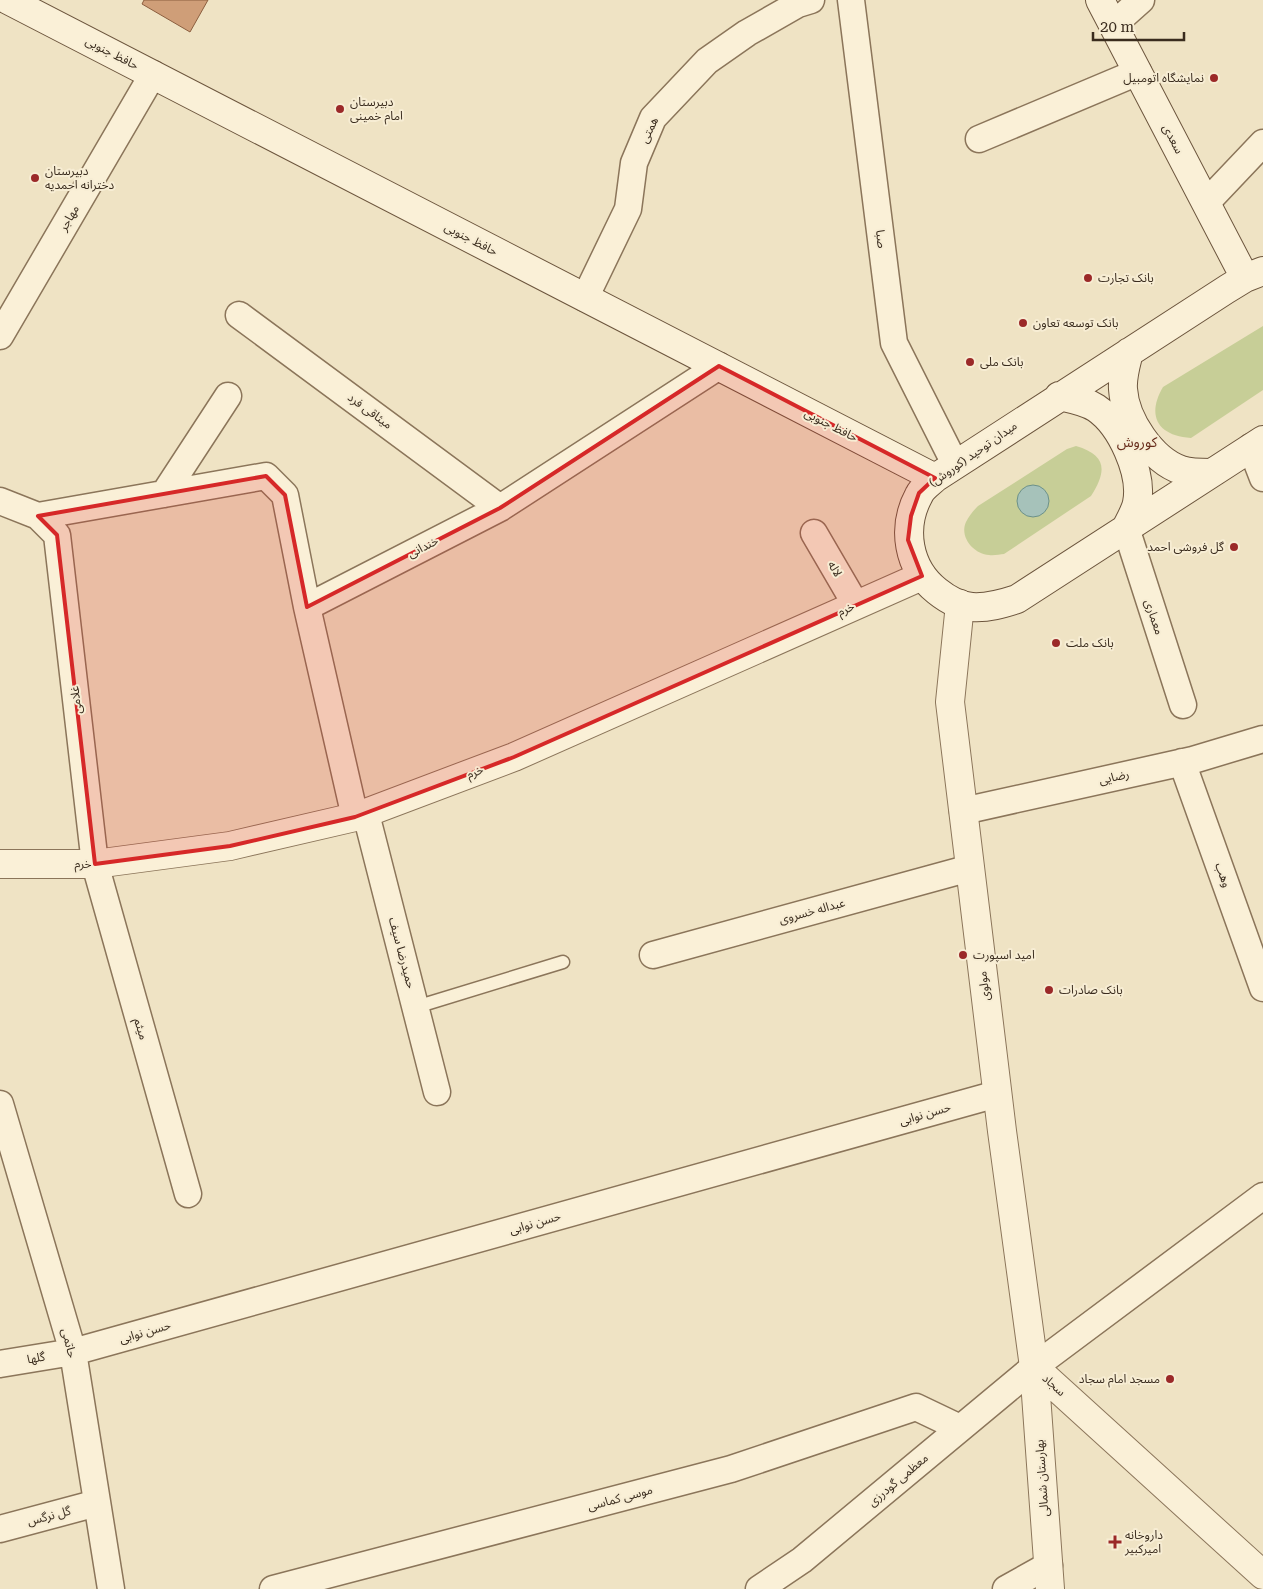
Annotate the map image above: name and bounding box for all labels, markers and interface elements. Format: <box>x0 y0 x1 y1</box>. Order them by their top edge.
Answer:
scale bar <box>1093 10 1184 42</box>
text: 20 m <box>1100 18 1135 36</box>
street label: حافظ جنوبی <box>83 34 141 72</box>
place label: نمایشگاه اتومبیل <box>1123 71 1204 85</box>
marker: نمایشگاه اتومبیل <box>1208 72 1220 84</box>
place label: دبیرستان امام خمینی <box>350 95 403 125</box>
marker: دبیرستان امام خمینی <box>334 103 346 115</box>
street label: همتی <box>637 115 661 145</box>
street label: سعدی <box>1160 122 1186 156</box>
place label: دبیرستان دخترانه احمدیه <box>45 164 115 192</box>
marker: دبیرستان دخترانه احمدیه <box>29 172 41 184</box>
street label: مهاجر <box>56 203 82 234</box>
street label: حافظ جنوبی <box>442 220 500 258</box>
street label: صبا <box>873 229 889 249</box>
place label: بانک تجارت <box>1098 271 1154 285</box>
marker: بانک تجارت <box>1082 272 1094 284</box>
place label: بانک توسعه تعاون <box>1033 316 1118 330</box>
marker: بانک توسعه تعاون <box>1017 317 1029 329</box>
place label: بانک ملی <box>980 355 1023 369</box>
marker: بانک ملی <box>964 356 976 368</box>
street label: میثاقی فرد <box>345 390 395 432</box>
street label: حافظ جنوبی <box>802 406 860 444</box>
street label: میدان توحید (کوروش) <box>926 418 1020 490</box>
district label: کوروش <box>1117 434 1158 451</box>
street label: خندانی <box>405 533 441 561</box>
place label: گل فروشی احمد <box>1147 540 1225 554</box>
marker: گل فروشی احمد <box>1228 541 1240 553</box>
street label: لاله <box>825 559 845 579</box>
street label: معماری <box>1142 597 1166 637</box>
street label: خرم <box>835 599 857 621</box>
place label: بانک ملت <box>1066 636 1114 650</box>
marker: بانک ملت <box>1050 637 1062 649</box>
street label: غلامی <box>67 685 85 715</box>
street label: خرم <box>464 762 486 783</box>
street label: رضایی <box>1097 767 1131 787</box>
street label: خرم <box>74 857 92 873</box>
street label: وهب <box>1212 861 1234 889</box>
street label: عبداله خسروی <box>777 895 847 927</box>
street label: حمیدرضا سیف <box>386 916 418 990</box>
place label: امید اسپورت <box>973 948 1035 963</box>
marker: امید اسپورت <box>957 949 969 961</box>
street label: مولوی <box>975 970 993 1002</box>
place label: بانک صادرات <box>1059 983 1123 997</box>
marker: بانک صادرات <box>1043 984 1055 996</box>
street label: میثم <box>129 1016 151 1042</box>
street label: حسن نوابی <box>898 1100 952 1128</box>
street label: حسن نوابی <box>508 1209 562 1237</box>
street label: حسن نوابی <box>118 1318 172 1346</box>
street label: حاتمی <box>59 1327 79 1359</box>
street label: گلها <box>26 1349 47 1366</box>
street label: سجاد <box>1040 1371 1068 1399</box>
place label: مسجد امام سجاد <box>1079 1372 1160 1388</box>
marker: مسجد امام سجاد <box>1164 1373 1176 1385</box>
street label: بهارستان شمالی <box>1032 1439 1052 1517</box>
street label: معظمی گودرزی <box>865 1451 931 1509</box>
street label: موسی کماسی <box>586 1483 654 1513</box>
street label: گل نرگس <box>26 1503 73 1529</box>
place label: داروخانه امیرکبیر <box>1124 1528 1163 1556</box>
marker: داروخانه امیرکبیر <box>1109 1536 1121 1548</box>

